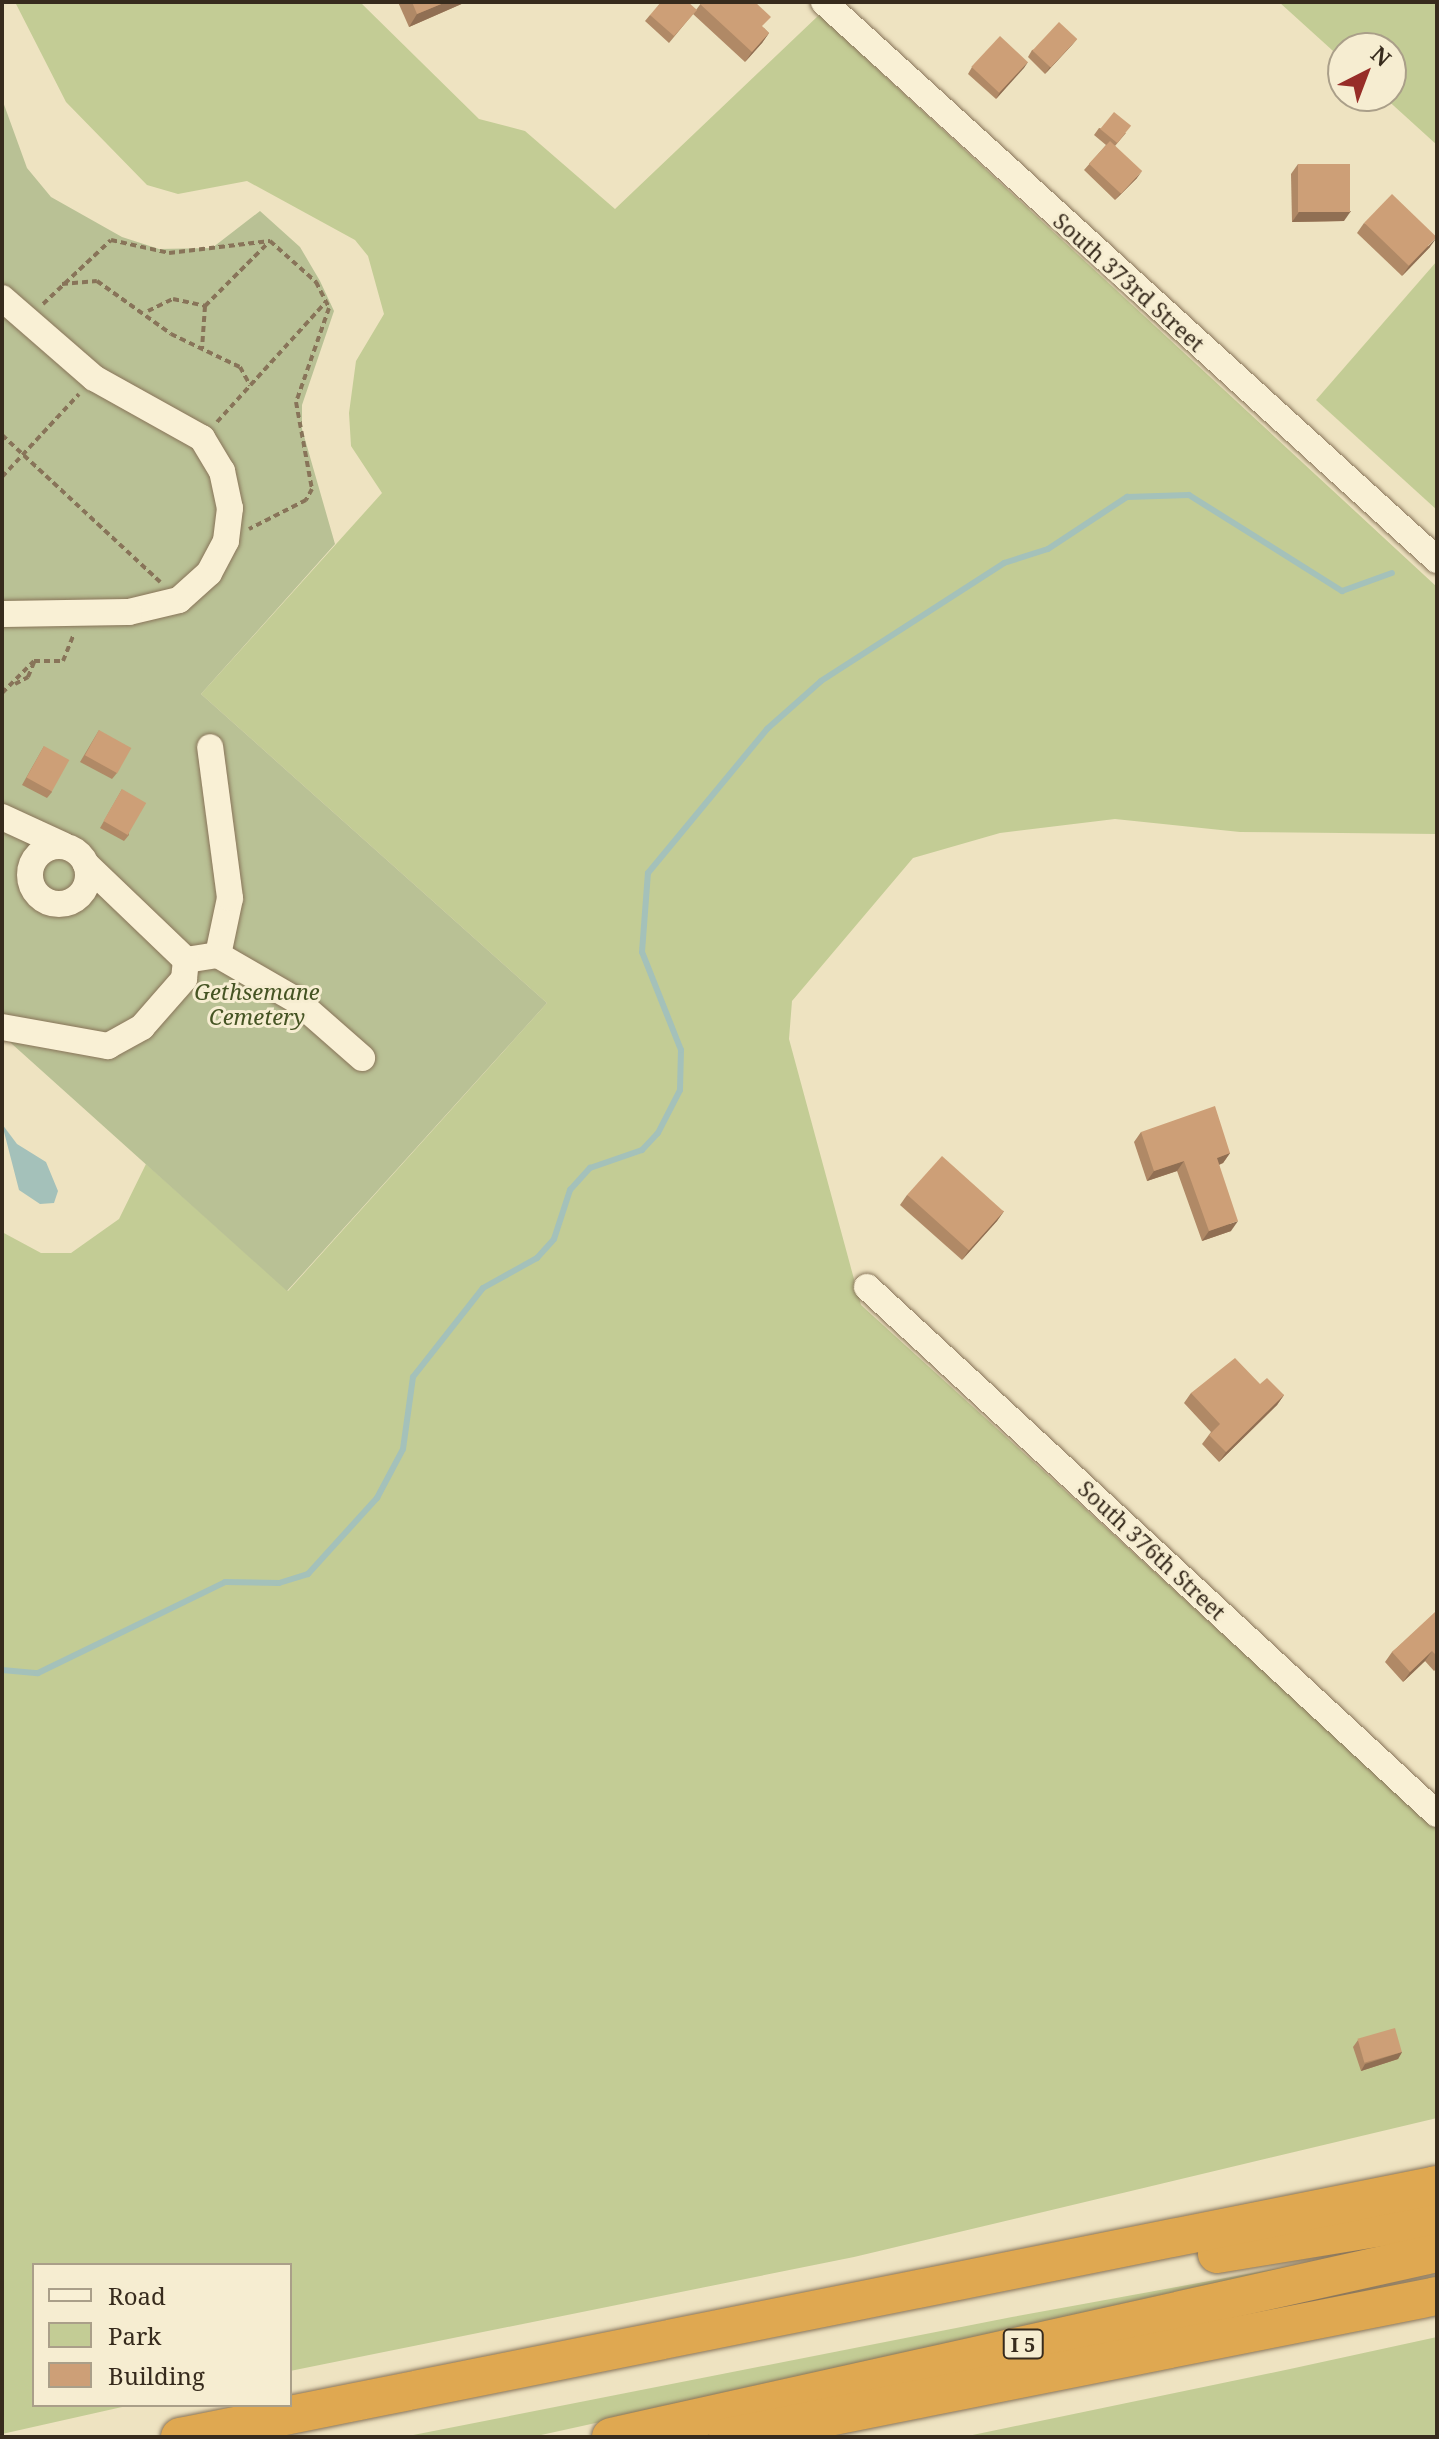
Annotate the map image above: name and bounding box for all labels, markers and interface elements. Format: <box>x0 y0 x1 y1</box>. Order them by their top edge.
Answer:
north arrow <box>1327 32 1407 112</box>
text: N <box>1365 39 1398 73</box>
street label: South 373rd Street <box>1048 207 1210 357</box>
park label: Gethsemane Cemetery <box>194 978 320 1030</box>
street label: South 376th Street <box>1073 1475 1231 1625</box>
legend <box>32 2263 292 2407</box>
text: Road <box>108 2279 166 2312</box>
text: Park <box>108 2319 161 2352</box>
road number: I 5 <box>1001 2328 1045 2360</box>
text: Building <box>108 2359 205 2392</box>

